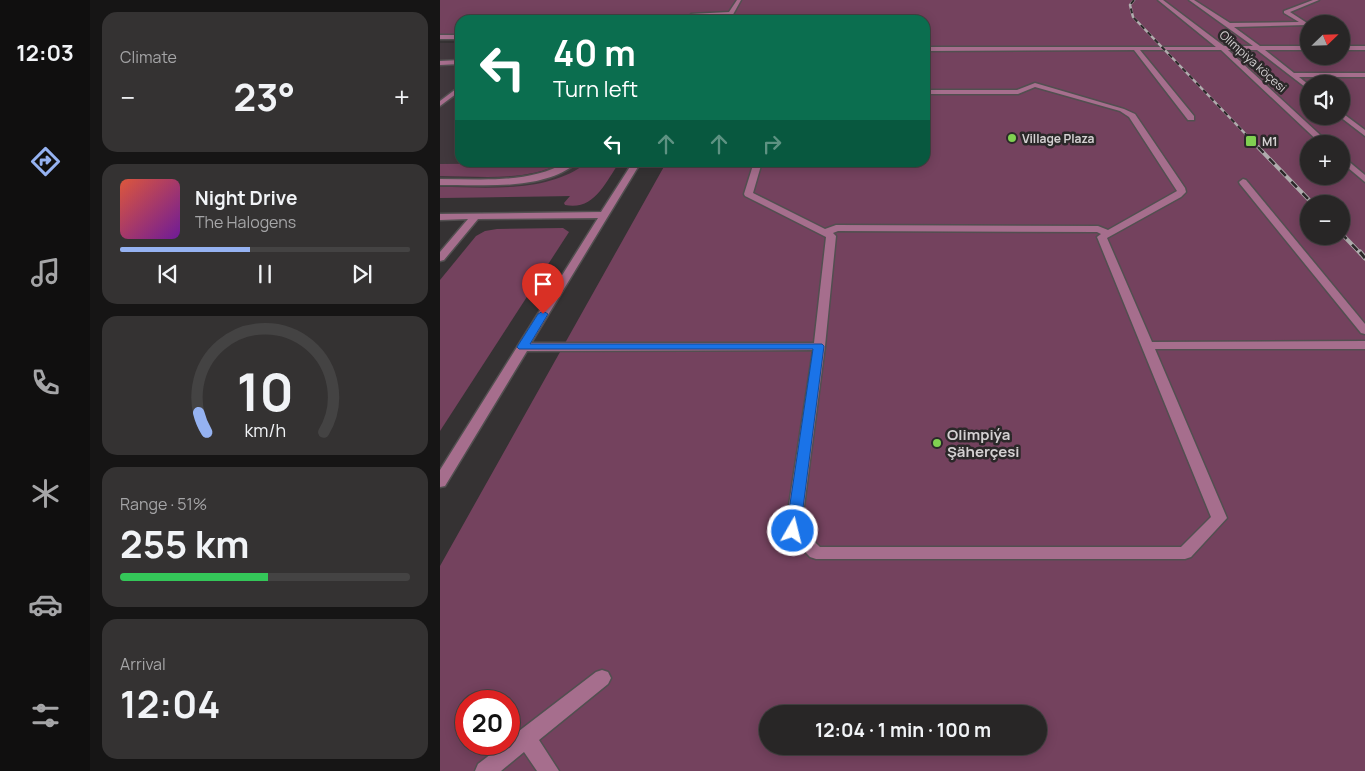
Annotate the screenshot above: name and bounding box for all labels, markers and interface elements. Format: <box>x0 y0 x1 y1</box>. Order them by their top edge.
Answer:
north arrow <box>1300 15 1350 65</box>
map controls <box>1300 15 1350 245</box>
street label: Olimpiýa köçesi <box>1216 26 1290 96</box>
text: 40 m <box>553 29 636 77</box>
icon: left <box>470 35 535 100</box>
text: 12:03 <box>16 38 74 68</box>
text: Climate <box>120 46 177 68</box>
text: 23° <box>234 70 295 122</box>
text: Turn left <box>553 74 638 104</box>
button: sound <box>1300 75 1350 125</box>
text: − <box>120 78 135 116</box>
text: + <box>394 78 410 116</box>
icon: left <box>599 130 627 158</box>
icon: ahead <box>652 130 680 158</box>
icon: ahead <box>705 130 733 158</box>
icon: right <box>758 130 786 158</box>
place label: Village Plaza <box>1022 130 1094 147</box>
marker: Village Plaza <box>1006 132 1018 144</box>
place label: M1 <box>1262 133 1278 150</box>
marker: M1 <box>1244 134 1258 148</box>
button: + <box>1300 135 1350 185</box>
icon: directions <box>28 144 63 179</box>
text: Night Drive <box>195 185 297 211</box>
button: − <box>1300 195 1350 245</box>
text: The Halogens <box>195 211 296 233</box>
icon: music <box>28 255 63 290</box>
icon: previous <box>154 260 182 288</box>
icon: pause <box>251 260 279 288</box>
icon: next <box>348 260 376 288</box>
pin <box>522 263 564 314</box>
icon: arrive <box>529 270 557 298</box>
text: 10 <box>237 356 294 427</box>
icon: phone <box>28 365 63 400</box>
text: km/h <box>244 418 286 442</box>
place label: Olimpiýa Şäherçesi <box>947 424 1020 462</box>
marker: Olimpiýa Şäherçesi <box>931 437 943 449</box>
icon: climate <box>28 476 63 511</box>
text: Range · 51% <box>120 493 207 515</box>
position arrow <box>766 504 818 556</box>
text: 255 km <box>120 517 249 569</box>
icon: car <box>28 587 63 622</box>
text: Arrival <box>120 653 166 675</box>
text: 12:04 <box>120 677 220 729</box>
speed limit sign: 20 <box>455 690 520 755</box>
icon: filters <box>28 698 63 733</box>
text: 12:04 · 1 min · 100 m <box>815 717 991 743</box>

